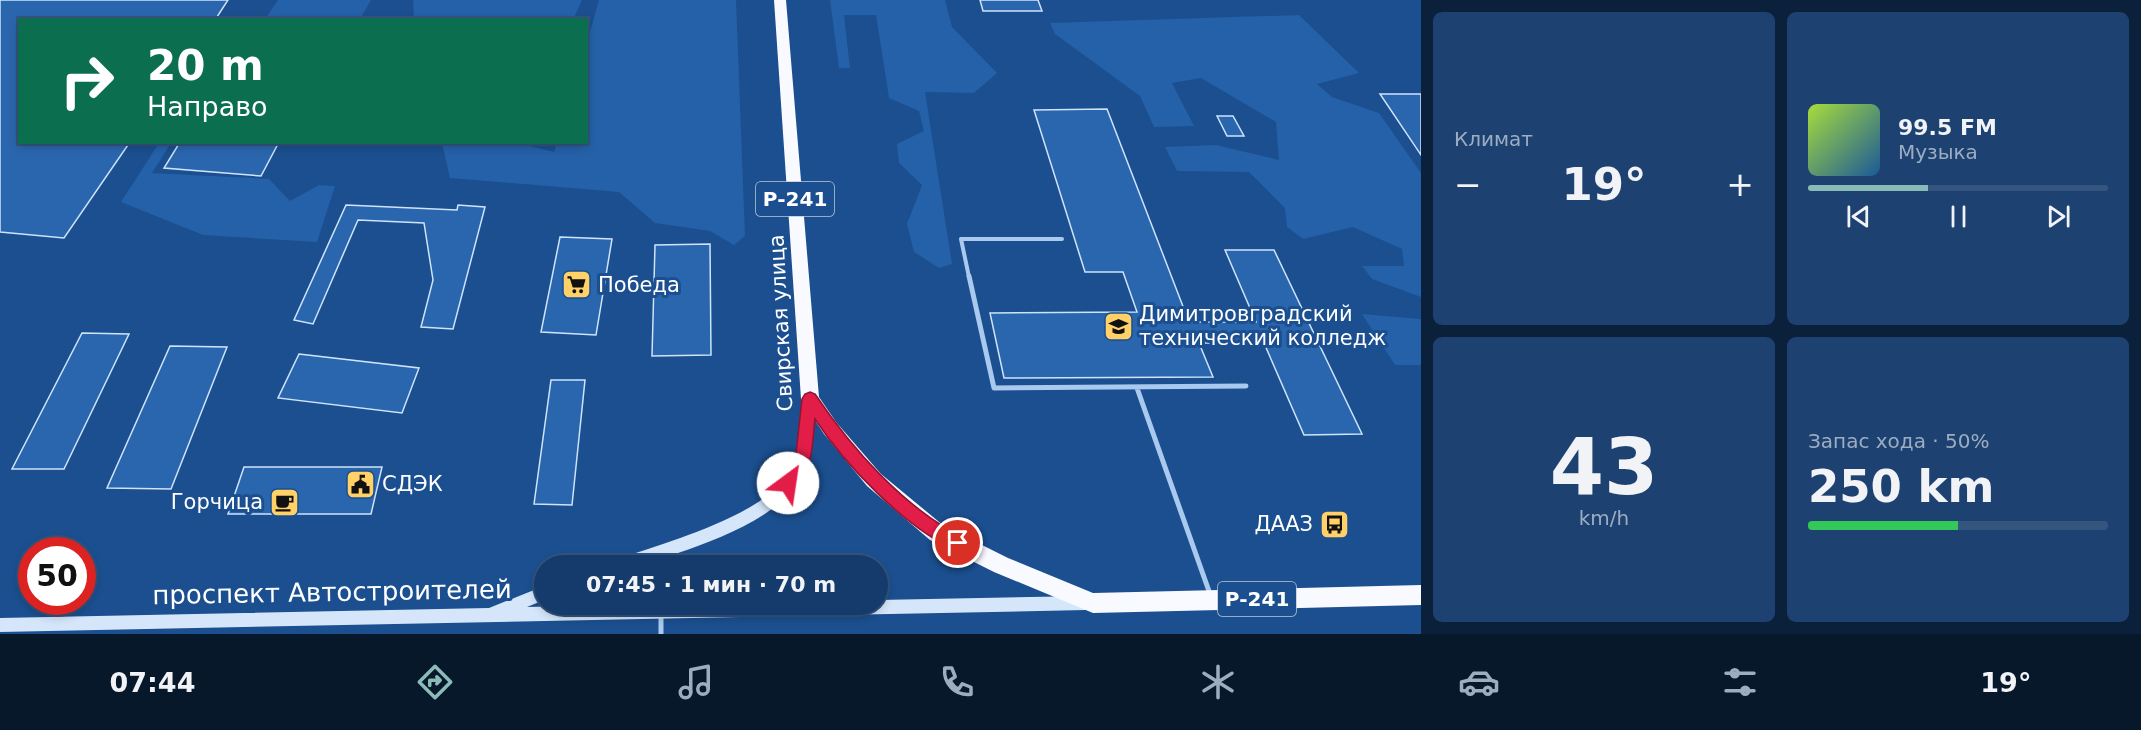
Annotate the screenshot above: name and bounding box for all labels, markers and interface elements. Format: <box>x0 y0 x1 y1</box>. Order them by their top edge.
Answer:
text: 20 m <box>147 41 264 90</box>
icon: right <box>48 42 126 120</box>
text: Направо <box>147 91 268 122</box>
text: 99.5 FM <box>1898 115 1997 140</box>
text: Климат <box>1454 127 1533 151</box>
text: Музыка <box>1898 140 1978 164</box>
text: 19° <box>1561 158 1647 211</box>
text: − <box>1454 165 1482 204</box>
text: + <box>1726 165 1754 204</box>
road number: Р-241 <box>756 182 834 216</box>
icon: previous <box>1842 200 1875 233</box>
icon: pause <box>1942 200 1975 233</box>
icon: next <box>2042 200 2075 233</box>
street label: Свирская улица <box>764 234 798 412</box>
supermarket icon: Победа <box>561 269 593 301</box>
place label: Победа <box>598 273 680 297</box>
place label: Димитровградский технический колледж <box>1139 302 1386 350</box>
school or university icon: Димитровградский технический колледж <box>1102 310 1134 342</box>
text: 43 <box>1550 422 1658 512</box>
text: Запас хода · 50% <box>1808 429 1989 453</box>
position arrow <box>756 451 820 515</box>
text: 250 km <box>1808 460 1994 513</box>
public building icon: СДЭК <box>345 468 377 500</box>
place label: СДЭК <box>382 472 443 496</box>
cafe icon: Горчица <box>268 486 300 518</box>
place label: Горчица <box>171 490 263 514</box>
text: km/h <box>1579 506 1629 530</box>
bus stop icon: ДААЗ <box>1318 508 1350 540</box>
place label: ДААЗ <box>1254 512 1313 536</box>
pin <box>932 517 983 568</box>
icon: arrive <box>941 526 974 559</box>
speed limit sign: 50 <box>18 537 96 615</box>
text: 07:45 · 1 мин · 70 m <box>586 572 836 597</box>
street label: проспект Автостроителей <box>152 574 512 610</box>
road number: Р-241 <box>1218 582 1296 616</box>
icon: directions <box>414 661 456 703</box>
icon: music <box>675 661 717 703</box>
icon: phone <box>936 661 978 703</box>
icon: climate <box>1197 661 1239 703</box>
icon: car <box>1458 661 1500 703</box>
icon: filters <box>1719 661 1761 703</box>
text: 07:44 <box>109 667 195 698</box>
text: 19° <box>1980 667 2031 698</box>

